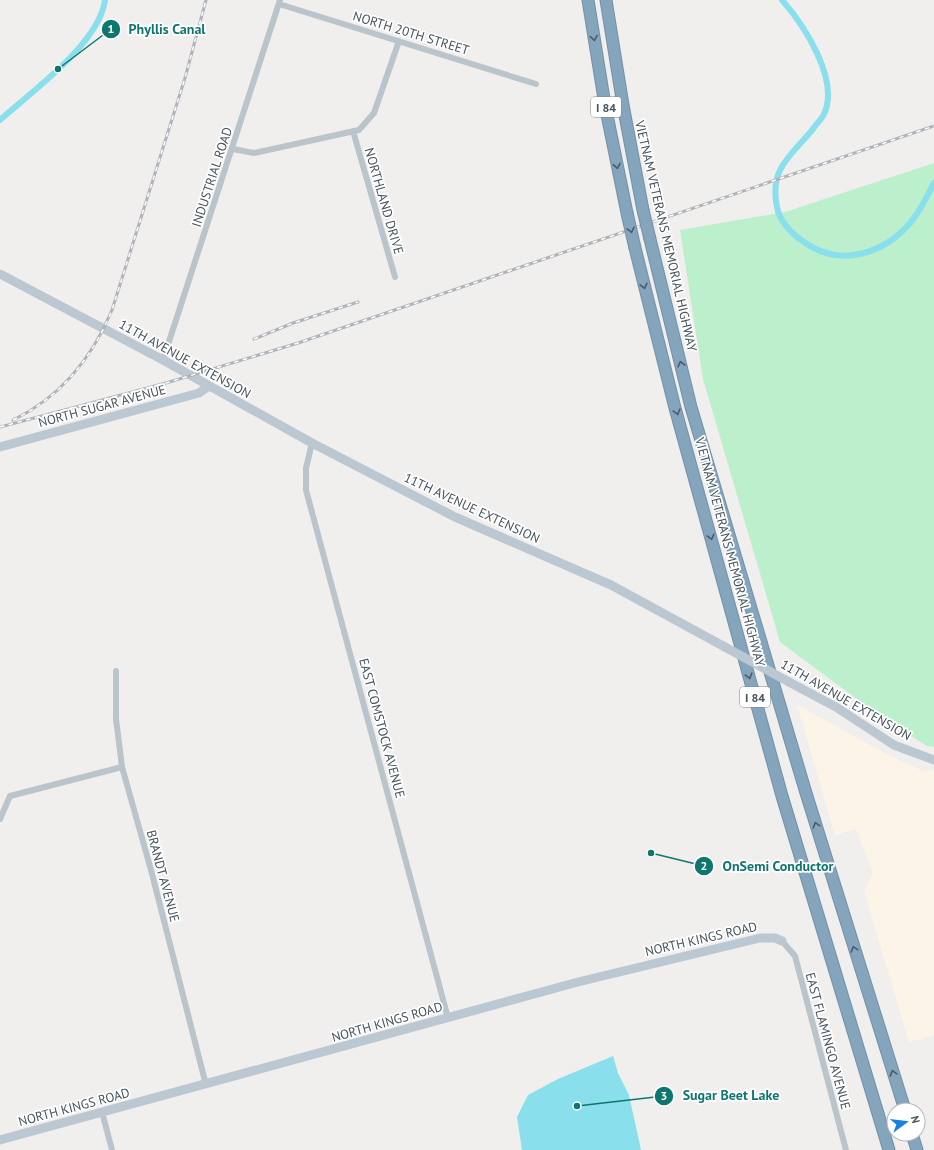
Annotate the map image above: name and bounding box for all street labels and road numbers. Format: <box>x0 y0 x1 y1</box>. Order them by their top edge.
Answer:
street label: NORTH 20TH STREET <box>351 7 471 59</box>
road number: I 84 <box>591 97 621 117</box>
street label: VIETNAM VETERANS MEMORIAL HIGHWAY <box>631 118 701 354</box>
street label: INDUSTRIAL ROAD <box>188 125 236 229</box>
street label: NORTHLAND DRIVE <box>361 146 407 256</box>
street label: 11TH AVENUE EXTENSION <box>116 316 254 402</box>
street label: NORTH SUGAR AVENUE <box>36 381 168 431</box>
street label: VIETNAM VETERANS MEMORIAL HIGHWAY <box>691 435 769 669</box>
street label: 11TH AVENUE EXTENSION <box>401 469 543 547</box>
street label: EAST COMSTOCK AVENUE <box>355 656 409 800</box>
street label: 11TH AVENUE EXTENSION <box>778 656 914 744</box>
road number: I 84 <box>740 687 770 707</box>
street label: BRANDT AVENUE <box>143 828 183 924</box>
street label: NORTH KINGS ROAD <box>643 918 759 960</box>
street label: EAST FLAMINGO AVENUE <box>802 971 854 1111</box>
street label: NORTH KINGS ROAD <box>330 998 444 1046</box>
street label: NORTH KINGS ROAD <box>16 1084 132 1130</box>

